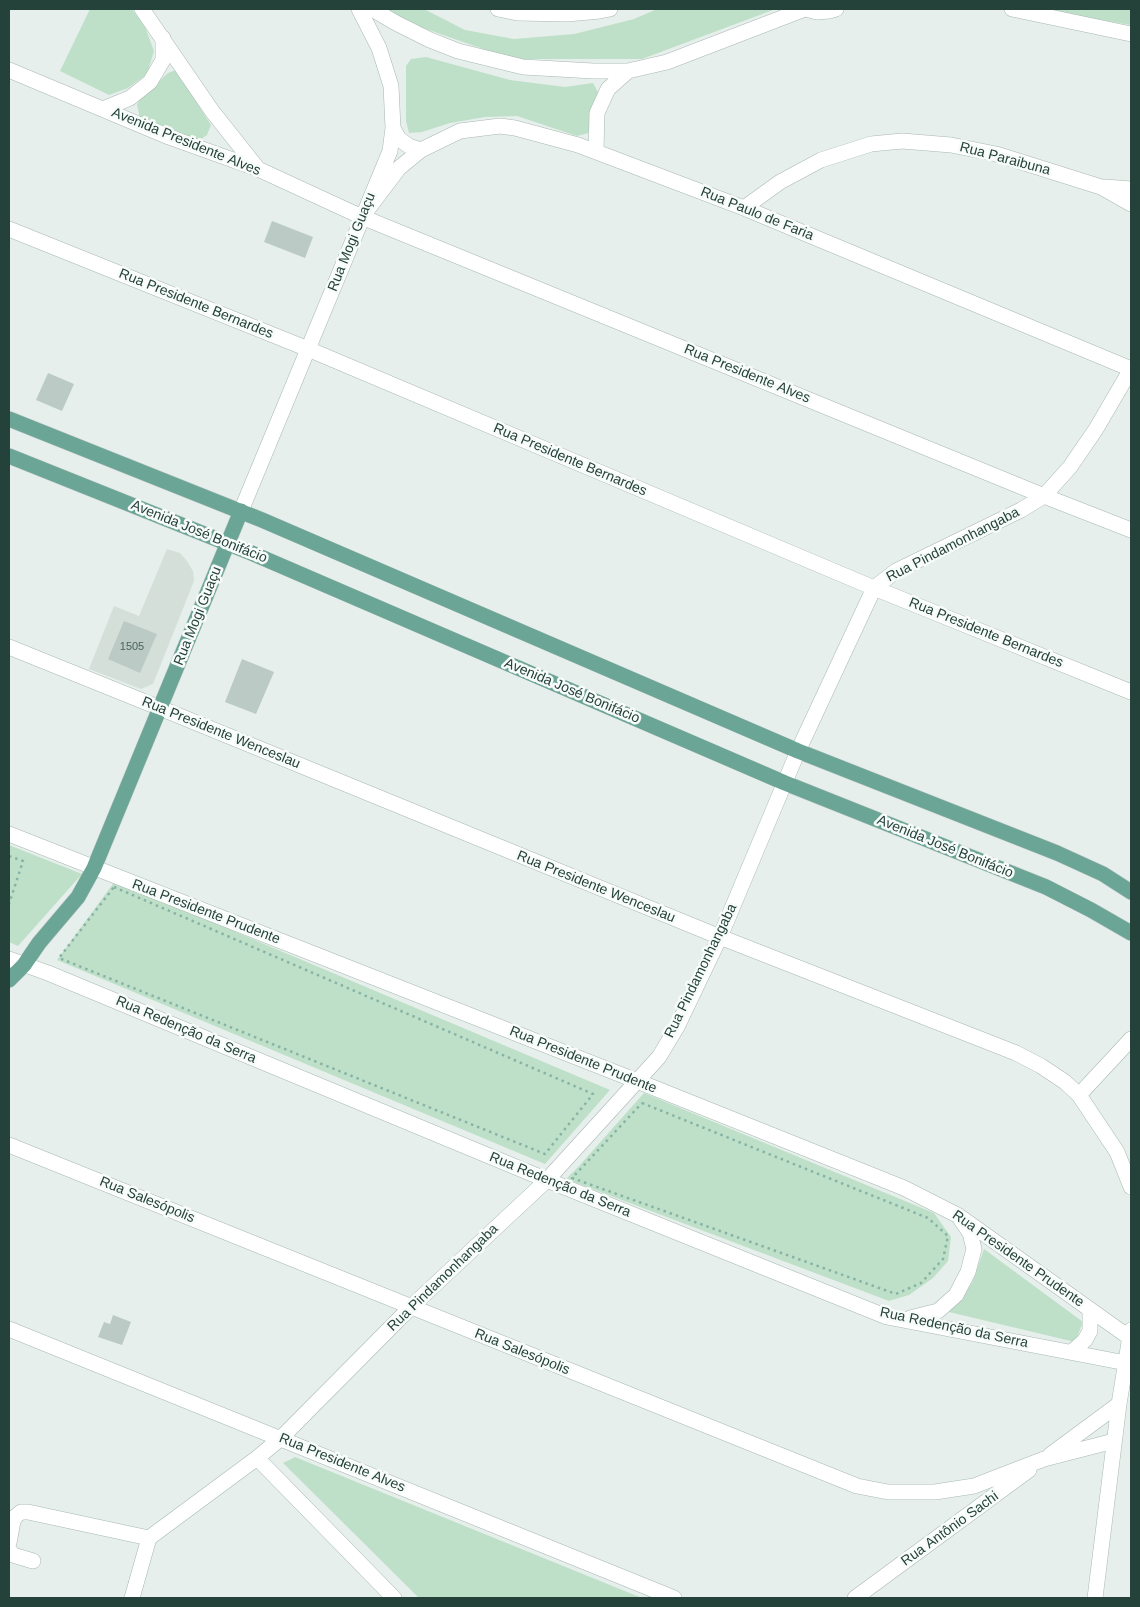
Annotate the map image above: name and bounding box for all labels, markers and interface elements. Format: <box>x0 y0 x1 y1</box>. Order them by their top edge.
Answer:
street label: Avenida Presidente Alves <box>109 104 263 180</box>
street label: Rua Paraibuna <box>958 139 1052 179</box>
street label: Rua Paulo de Faria <box>698 184 816 244</box>
street label: Rua Mogi Guaçu <box>325 190 379 294</box>
street label: Rua Presidente Bernardes <box>116 265 276 343</box>
street label: Rua Presidente Alves <box>681 341 813 407</box>
street label: Rua Presidente Bernardes <box>491 420 649 500</box>
street label: Avenida José Bonifácio <box>129 497 269 567</box>
street label: Rua Pindamonhangaba <box>884 504 1022 586</box>
street label: Rua Mogi Guaçu <box>171 564 225 668</box>
street label: Rua Presidente Bernardes <box>906 594 1066 672</box>
house number: 1505 <box>120 640 144 654</box>
street label: Avenida José Bonifácio <box>502 655 642 727</box>
street label: Rua Presidente Wenceslau <box>139 693 303 773</box>
street label: Avenida José Bonifácio <box>875 812 1015 882</box>
street label: Rua Presidente Wenceslau <box>514 847 678 927</box>
street label: Rua Presidente Prudente <box>130 876 282 948</box>
street label: Rua Pindamonhangaba <box>661 901 741 1041</box>
street label: Rua Redenção da Serra <box>113 993 259 1067</box>
street label: Rua Presidente Prudente <box>507 1023 659 1097</box>
street label: Rua Redenção da Serra <box>487 1149 633 1221</box>
street label: Rua Salesópolis <box>97 1173 197 1227</box>
street label: Rua Presidente Prudente <box>949 1207 1087 1311</box>
street label: Rua Pindamonhangaba <box>384 1221 502 1335</box>
street label: Rua Redenção da Serra <box>878 1304 1030 1352</box>
street label: Rua Salesópolis <box>472 1325 572 1379</box>
street label: Rua Presidente Alves <box>276 1430 408 1496</box>
street label: Rua Antônio Sachi <box>898 1488 1002 1570</box>

